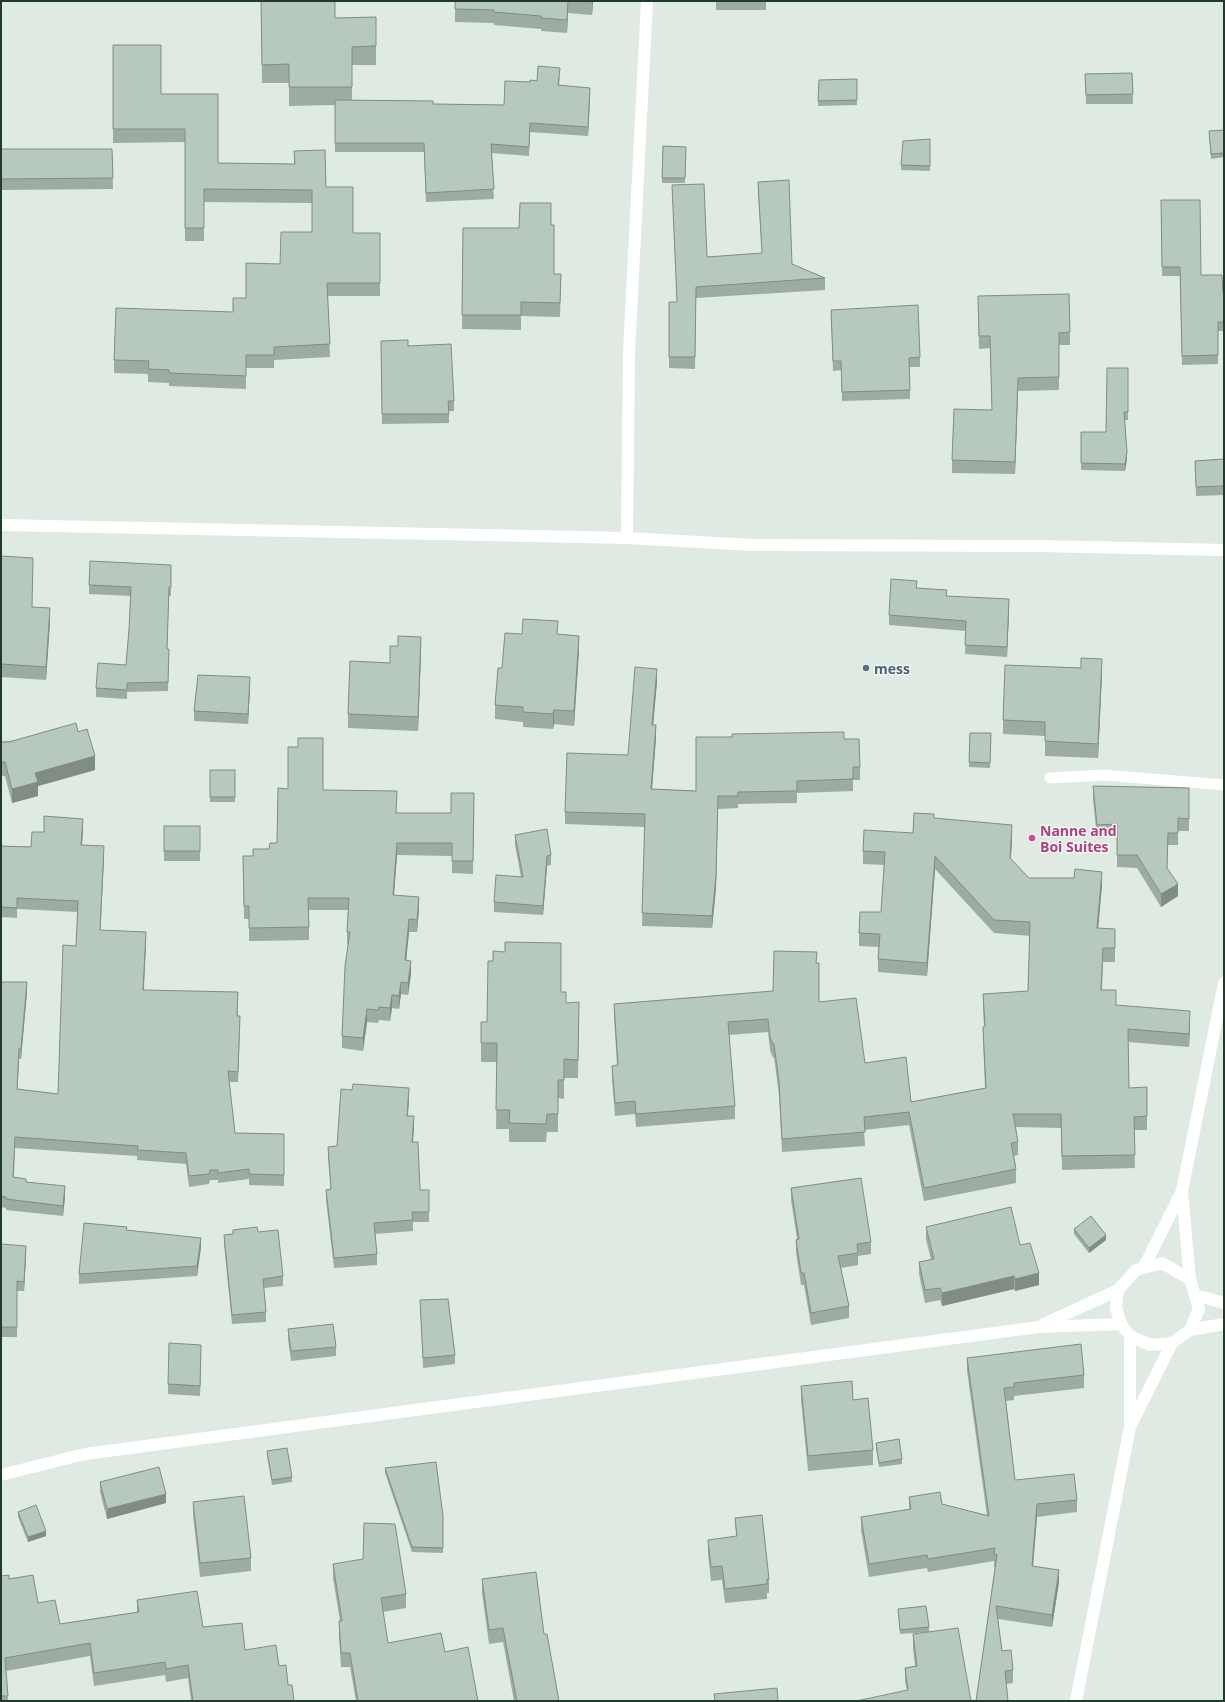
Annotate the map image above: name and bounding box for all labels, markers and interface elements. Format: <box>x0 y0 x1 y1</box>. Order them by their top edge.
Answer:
place label: mess <box>874 659 910 678</box>
marker: mess <box>861 663 871 673</box>
place label: Nanne and Boi Suites <box>1040 821 1117 856</box>
marker: Nanne and Boi Suites <box>1027 833 1037 843</box>

